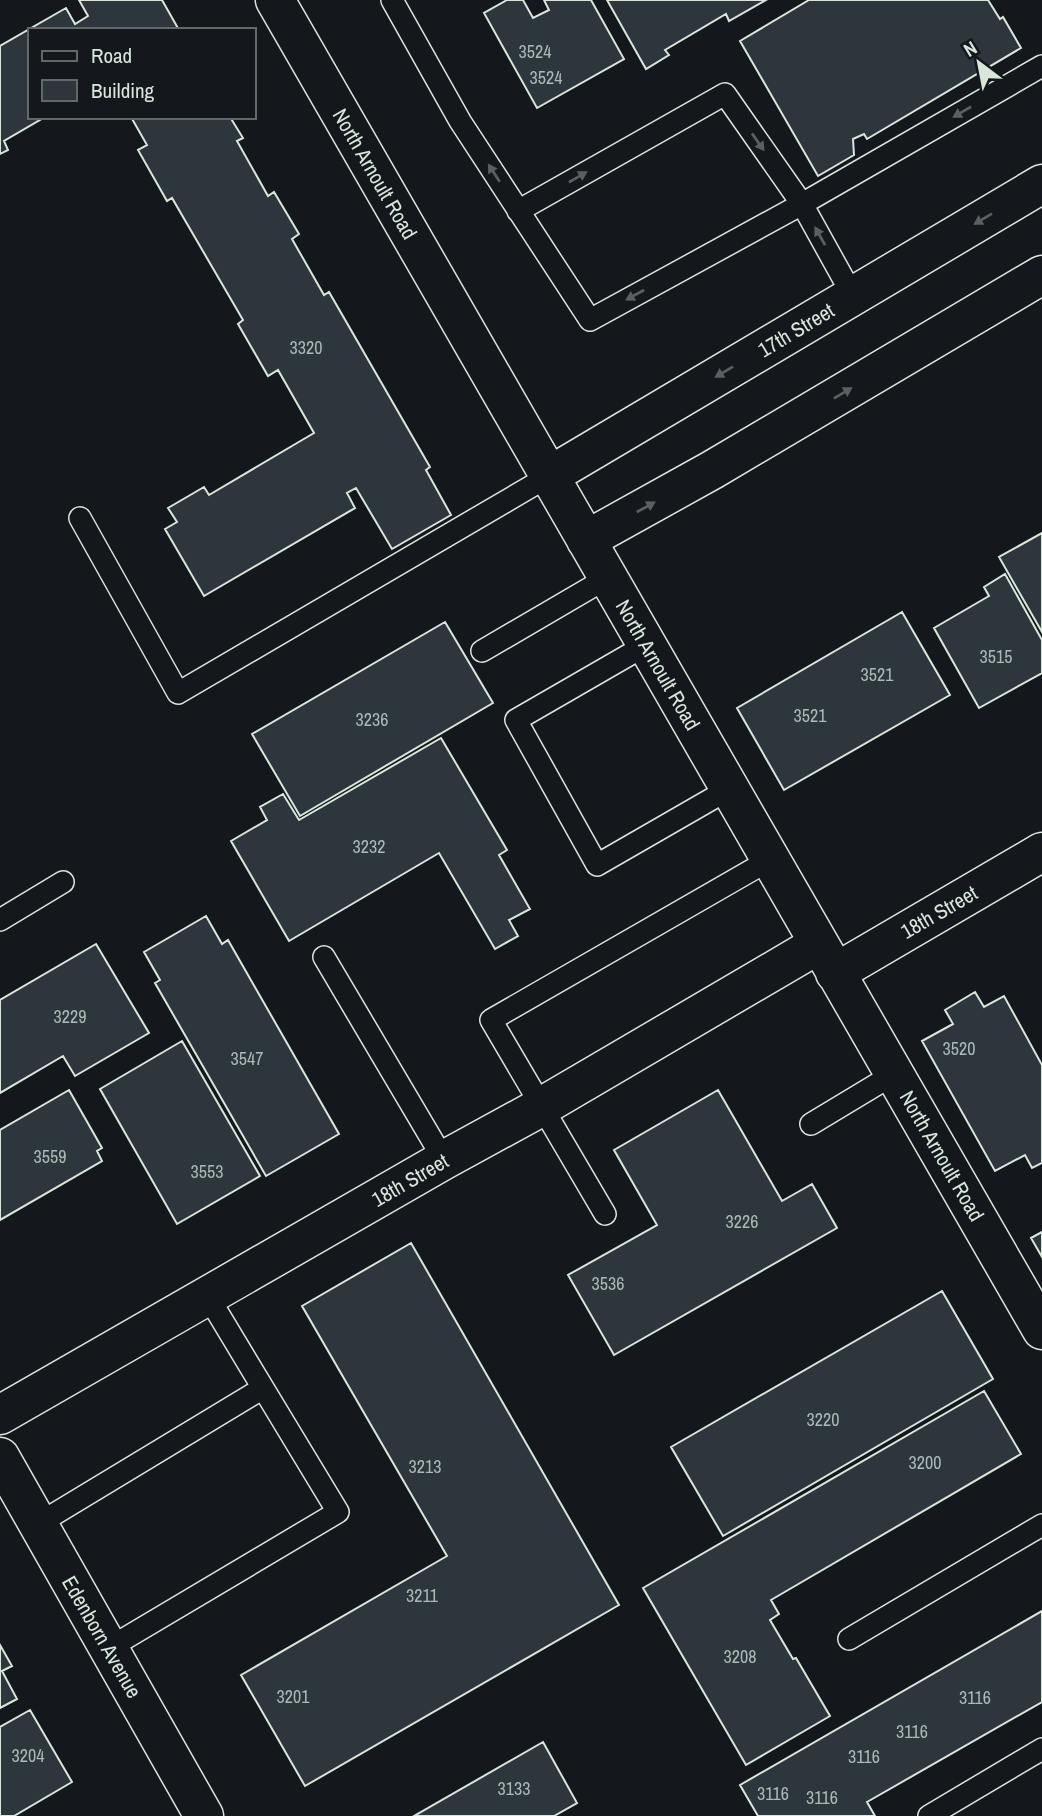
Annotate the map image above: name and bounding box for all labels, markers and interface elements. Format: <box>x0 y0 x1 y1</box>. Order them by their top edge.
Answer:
legend <box>28 28 256 119</box>
north arrow <box>944 28 1014 98</box>
text: N <box>958 35 982 63</box>
house number: 3524 <box>519 39 551 64</box>
text: Road <box>91 41 132 70</box>
house number: 3524 <box>530 65 562 90</box>
text: Building <box>91 76 155 105</box>
street label: North Arnoult Road <box>326 103 424 245</box>
one-way arrow <box>952 106 971 118</box>
one-way arrow <box>751 133 765 151</box>
one-way arrow <box>487 163 500 183</box>
one-way arrow <box>568 171 587 183</box>
one-way arrow <box>974 213 993 225</box>
one-way arrow <box>814 227 826 246</box>
one-way arrow <box>625 289 645 301</box>
street label: 17th Street <box>752 296 840 364</box>
house number: 3320 <box>290 335 322 360</box>
one-way arrow <box>715 366 734 379</box>
one-way arrow <box>833 387 852 399</box>
one-way arrow <box>636 501 655 513</box>
street label: North Arnoult Road <box>609 594 707 736</box>
house number: 3515 <box>980 644 1012 669</box>
house number: 3521 <box>861 662 894 687</box>
house number: 3521 <box>794 703 827 728</box>
house number: 3236 <box>356 707 388 732</box>
house number: 3232 <box>353 834 385 859</box>
street label: 18th Street <box>895 878 983 946</box>
house number: 3229 <box>54 1004 86 1029</box>
house number: 3520 <box>943 1036 975 1061</box>
house number: 3547 <box>231 1046 263 1071</box>
street label: North Arnoult Road <box>893 1085 991 1227</box>
house number: 3559 <box>34 1144 66 1169</box>
street label: 18th Street <box>366 1146 454 1214</box>
house number: 3553 <box>191 1159 223 1184</box>
house number: 3226 <box>726 1209 758 1234</box>
house number: 3536 <box>592 1271 624 1296</box>
house number: 3220 <box>807 1407 839 1432</box>
house number: 3200 <box>909 1450 941 1475</box>
house number: 3213 <box>409 1454 441 1479</box>
street label: Edenborn Avenue <box>55 1571 149 1703</box>
house number: 3211 <box>406 1583 439 1608</box>
house number: 3208 <box>724 1644 756 1669</box>
house number: 3201 <box>277 1684 310 1709</box>
house number: 3116 <box>959 1685 991 1710</box>
house number: 3116 <box>896 1719 928 1744</box>
house number: 3204 <box>12 1743 44 1768</box>
house number: 3116 <box>848 1744 880 1769</box>
house number: 3133 <box>498 1776 530 1801</box>
house number: 3116 <box>757 1781 789 1806</box>
house number: 3116 <box>806 1785 838 1810</box>

